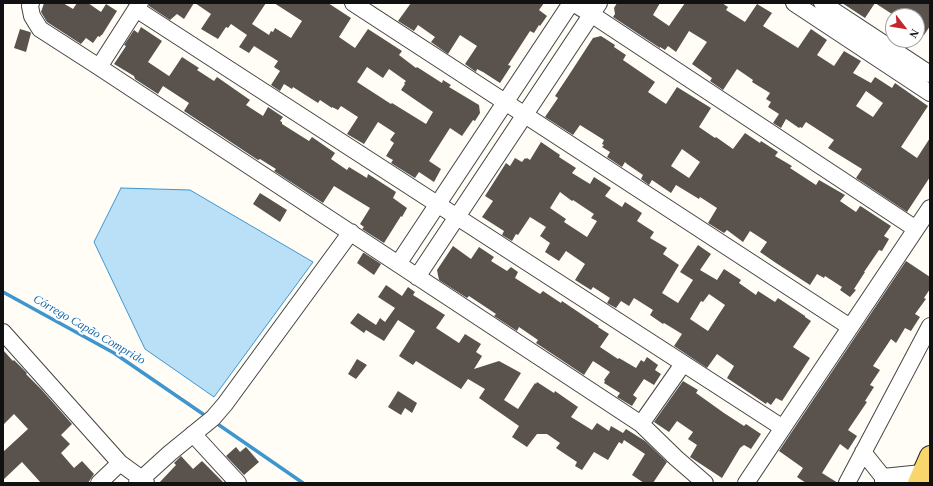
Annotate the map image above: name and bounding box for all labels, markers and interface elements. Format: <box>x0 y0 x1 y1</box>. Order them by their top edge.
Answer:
north arrow <box>885 8 925 48</box>
text: N <box>907 27 922 40</box>
water label: Córrego Capão Comprido <box>30 292 148 368</box>

